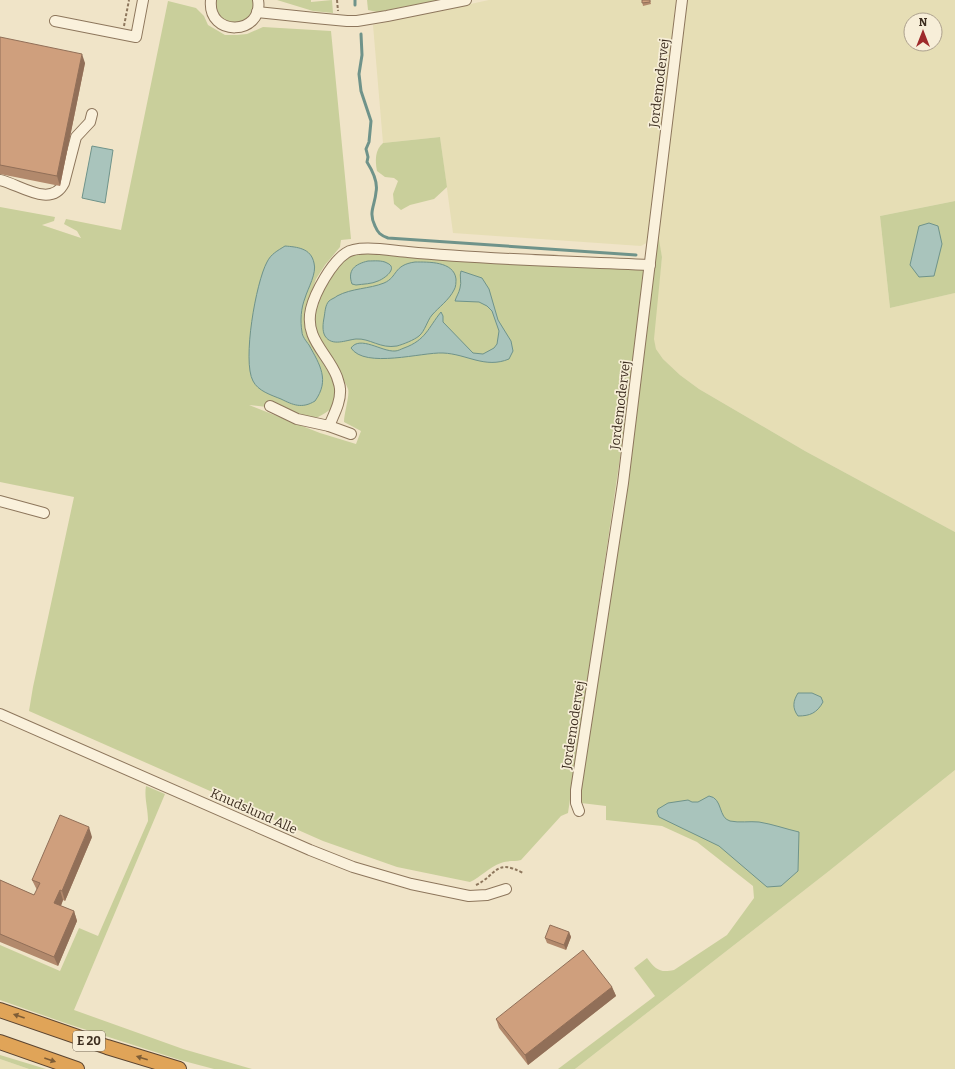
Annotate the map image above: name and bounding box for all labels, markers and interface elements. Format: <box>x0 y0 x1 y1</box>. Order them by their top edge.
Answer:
north arrow <box>903 12 943 52</box>
text: N <box>919 16 928 29</box>
street label: Jordemodervej <box>646 38 672 129</box>
street label: Jordemodervej <box>607 360 633 451</box>
street label: Jordemodervej <box>558 680 587 771</box>
street label: Knudslund Alle <box>208 785 300 837</box>
one-way arrow <box>12 1013 24 1019</box>
road number: E 20 <box>73 1031 105 1051</box>
one-way arrow <box>136 1055 148 1061</box>
one-way arrow <box>44 1057 56 1063</box>

